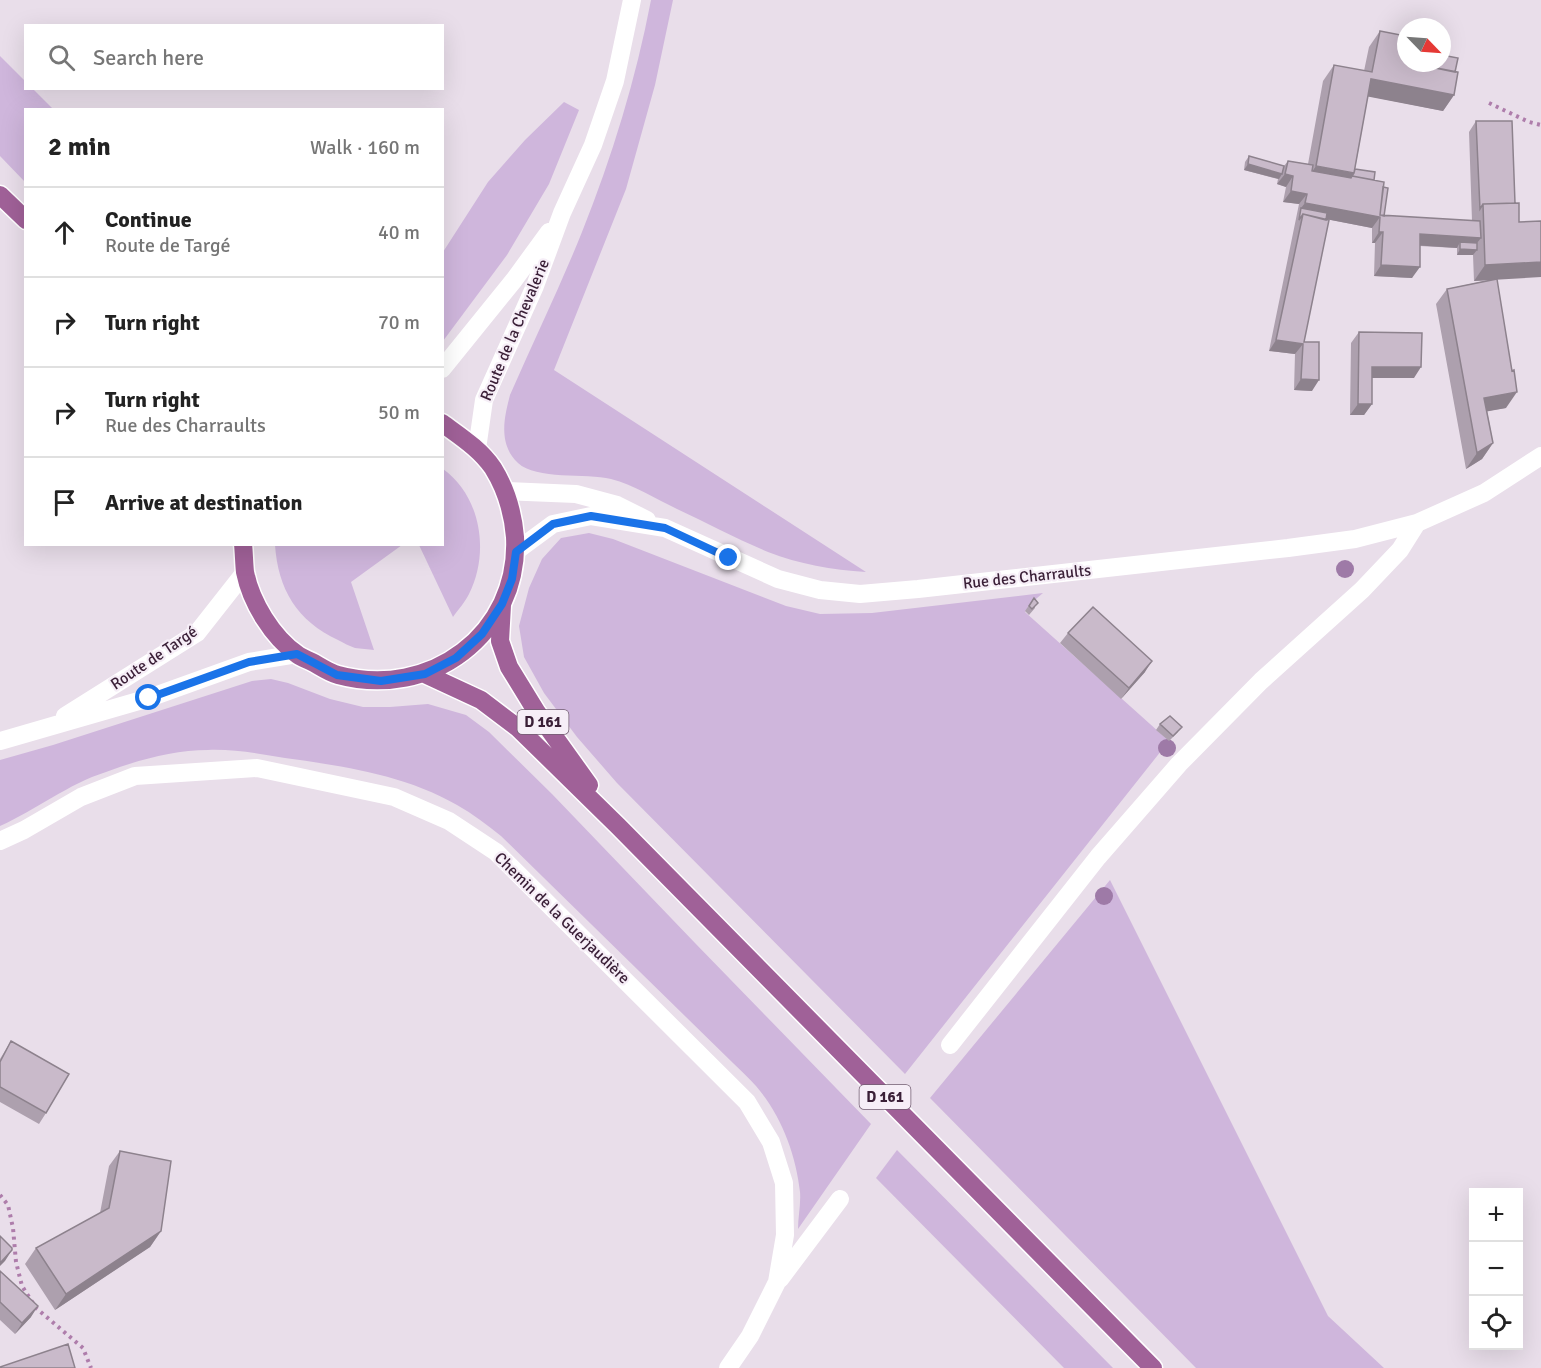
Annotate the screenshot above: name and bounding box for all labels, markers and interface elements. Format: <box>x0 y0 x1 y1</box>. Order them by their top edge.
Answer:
north arrow <box>1397 18 1451 72</box>
search box <box>24 24 444 90</box>
icon: search <box>45 41 78 74</box>
text: Search here <box>93 44 204 71</box>
text: 2 min <box>48 131 111 163</box>
text: Walk · 160 m <box>310 135 420 160</box>
text: Continue <box>105 206 192 233</box>
icon: ahead <box>48 216 81 249</box>
text: 40 m <box>378 220 420 245</box>
text: Route de Targé <box>105 233 231 258</box>
street label: Route de la Chevalerie <box>476 256 554 404</box>
icon: right <box>48 306 81 339</box>
text: Turn right <box>105 309 200 336</box>
text: 70 m <box>378 310 420 335</box>
text: Turn right <box>105 386 200 413</box>
icon: right <box>48 396 81 429</box>
text: 50 m <box>378 400 420 425</box>
text: Rue des Charraults <box>105 413 266 438</box>
icon: arrive <box>48 486 81 519</box>
text: Arrive at destination <box>105 489 302 516</box>
route end <box>715 544 741 570</box>
street label: Rue des Charraults <box>962 560 1092 594</box>
street label: Route de Targé <box>107 622 201 694</box>
route start <box>135 684 161 710</box>
road number: D 161 <box>518 710 568 734</box>
street label: Chemin de la Guerjaudière <box>490 848 634 988</box>
road number: D 161 <box>860 1085 910 1109</box>
map controls <box>1469 1188 1523 1350</box>
button: + <box>1469 1188 1523 1242</box>
button: − <box>1469 1242 1523 1296</box>
button: locate <box>1469 1296 1523 1350</box>

